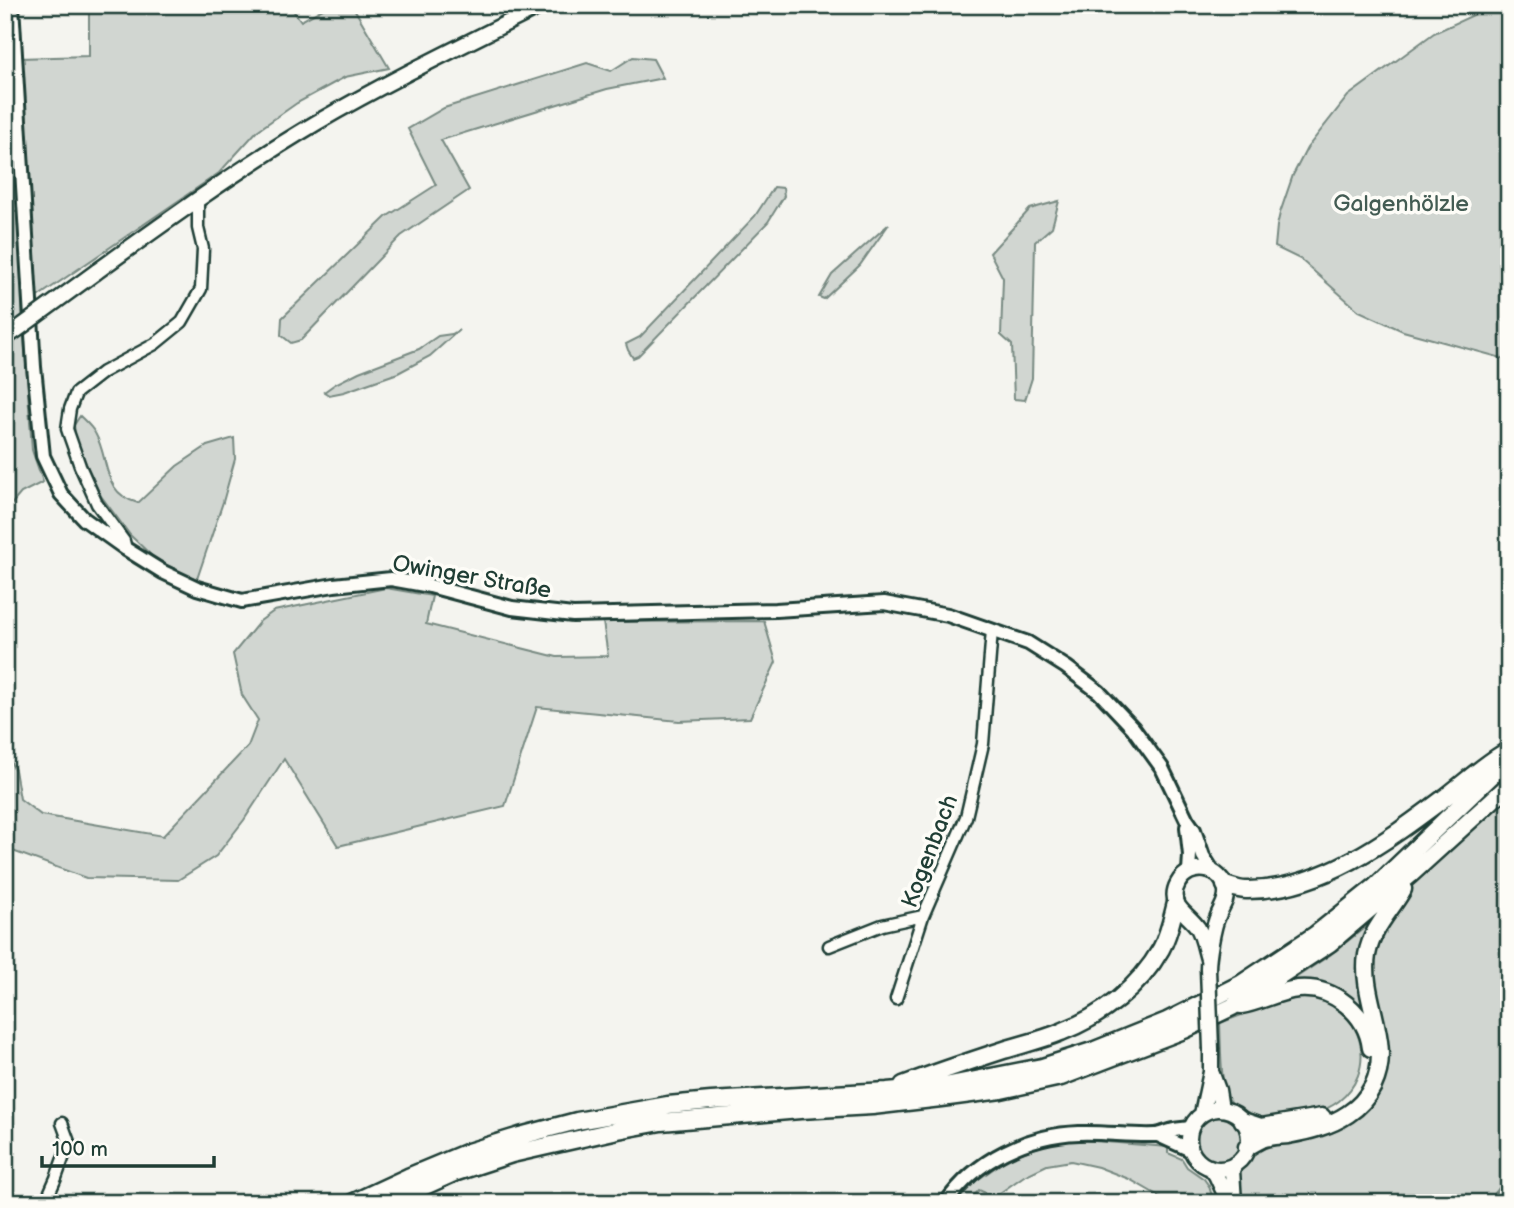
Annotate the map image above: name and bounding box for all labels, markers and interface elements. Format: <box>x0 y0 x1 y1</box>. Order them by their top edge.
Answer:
park label: Galgenhölzle <box>1333 190 1469 218</box>
street label: Owinger Straße <box>390 549 553 605</box>
street label: Kogenbach <box>896 791 964 912</box>
scale bar <box>42 1124 214 1168</box>
text: 100 m <box>52 1137 108 1162</box>

